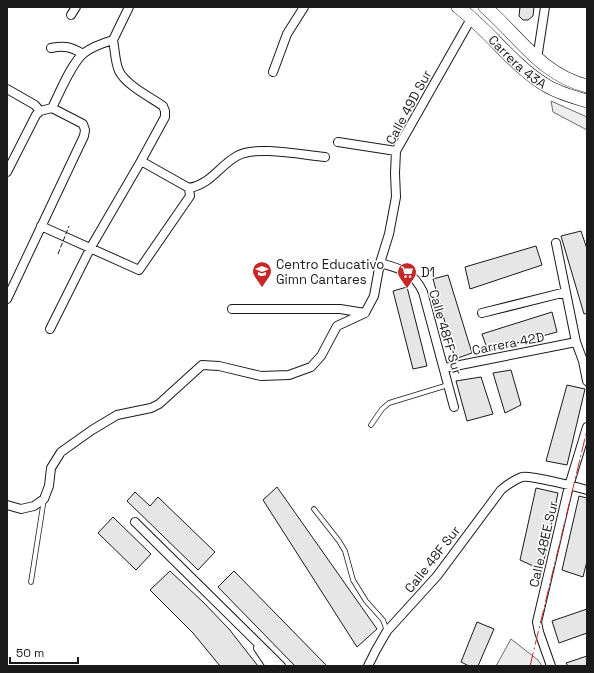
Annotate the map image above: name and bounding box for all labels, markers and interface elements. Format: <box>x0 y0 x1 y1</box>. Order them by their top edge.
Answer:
street label: Carrera 43A <box>485 31 550 93</box>
street label: Calle 49D Sur <box>382 67 435 147</box>
place label: Centro Educativo Gimn Cantares <box>276 256 384 288</box>
school or university icon: Centro Educativo Gimn Cantares <box>251 260 273 288</box>
supermarket icon: D1 <box>396 261 418 289</box>
place label: D1 <box>421 264 435 281</box>
street label: Calle 48FF Sur <box>425 288 466 377</box>
street label: Carrera 42D <box>471 328 546 359</box>
street label: Calle 48EE Sur <box>525 499 562 589</box>
street label: Calle 48F Sur <box>401 522 464 596</box>
scale bar <box>10 639 78 665</box>
text: 50 m <box>16 645 44 661</box>

